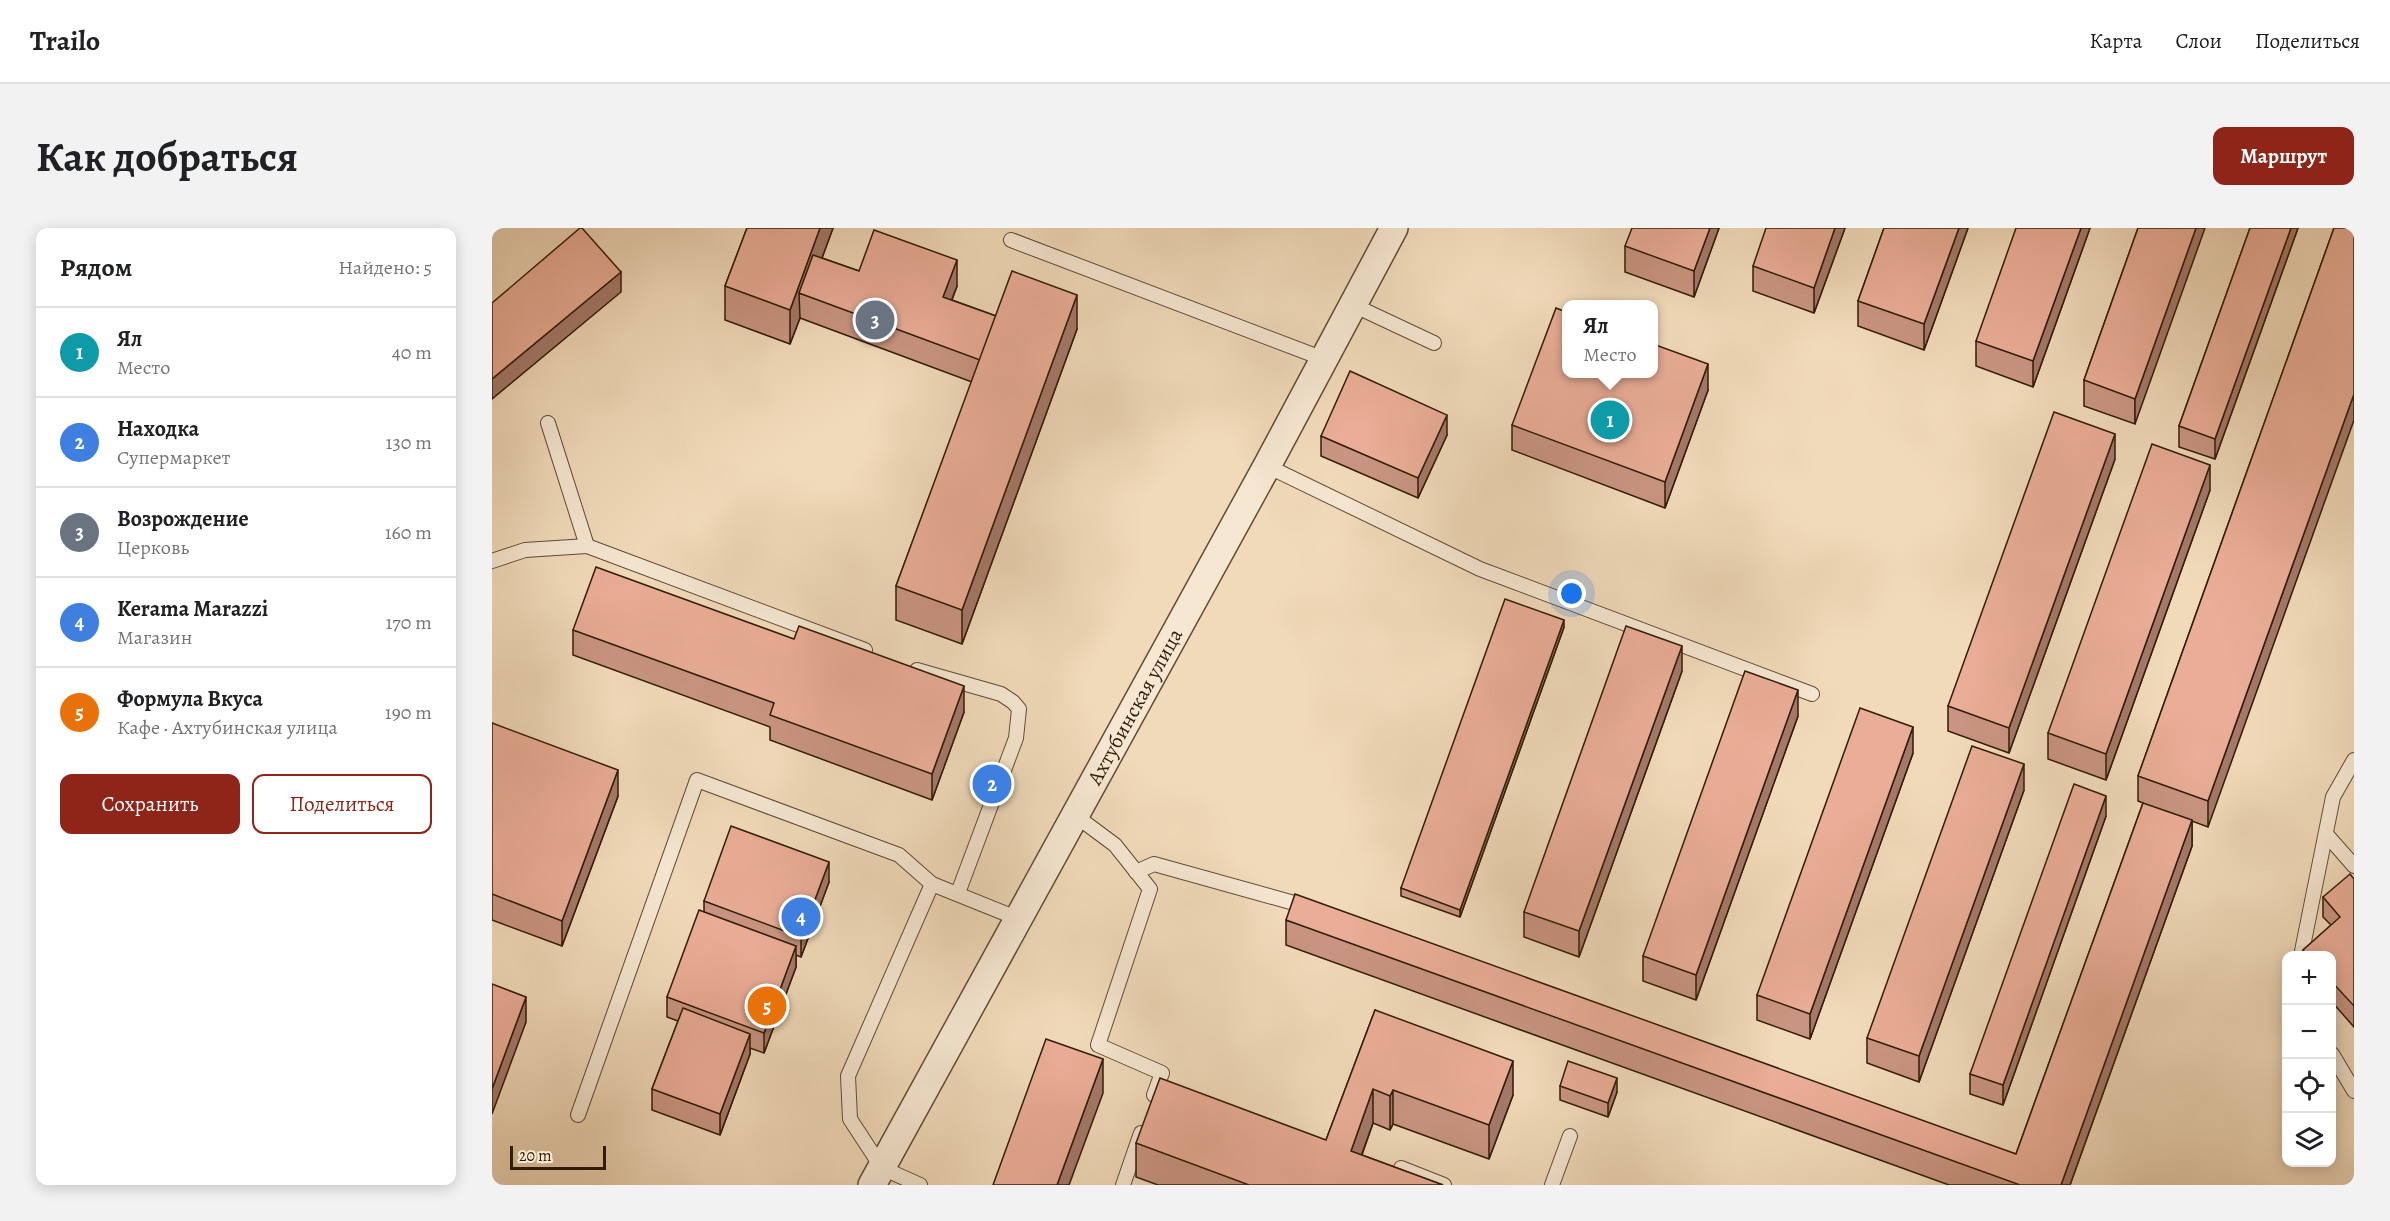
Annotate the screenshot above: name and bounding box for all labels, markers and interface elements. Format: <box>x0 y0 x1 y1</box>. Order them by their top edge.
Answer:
text: Trailo <box>30 22 100 60</box>
text: Карта <box>2089 27 2142 55</box>
text: Слои <box>2175 27 2222 55</box>
text: Поделиться <box>2255 27 2360 55</box>
button: Маршрут <box>2213 127 2354 185</box>
text: Как добраться <box>36 128 298 185</box>
text: Рядом <box>60 250 132 285</box>
text: Найдено: 5 <box>338 254 432 281</box>
pin: 3 <box>856 298 895 343</box>
popup <box>1562 300 1658 378</box>
text: Ял <box>1583 311 1609 341</box>
text: Ял <box>117 324 142 354</box>
text: 1 <box>76 339 83 366</box>
text: 40 m <box>392 339 432 366</box>
text: Место <box>1583 341 1637 368</box>
text: Место <box>117 354 170 381</box>
pin: 1 <box>1590 398 1630 442</box>
text: Находка <box>117 414 199 444</box>
text: 2 <box>75 429 84 456</box>
text: 130 m <box>386 429 432 456</box>
text: Супермаркет <box>117 444 231 471</box>
text: Возрождение <box>117 504 249 534</box>
text: 3 <box>75 519 84 546</box>
text: 160 m <box>385 519 432 546</box>
text: Церковь <box>117 534 189 561</box>
your location <box>1557 579 1586 608</box>
text: Kerama Marazzi <box>117 594 268 624</box>
text: 4 <box>75 609 84 636</box>
text: 170 m <box>386 609 432 636</box>
street label: Ахтубинская улица <box>1080 623 1189 790</box>
text: Магазин <box>117 624 192 651</box>
text: Формула Вкуса <box>117 684 263 714</box>
text: 5 <box>75 699 84 726</box>
text: 190 m <box>385 699 432 726</box>
text: Кафе · Ахтубинская улица <box>117 714 338 741</box>
pin: 2 <box>972 762 1012 806</box>
button: Сохранить <box>60 774 240 834</box>
button: Поделиться <box>252 774 432 834</box>
pin: 4 <box>782 894 820 940</box>
map controls <box>2282 951 2336 1167</box>
button: + <box>2282 951 2336 1005</box>
pin: 5 <box>748 984 786 1028</box>
button: − <box>2282 1005 2336 1059</box>
button: locate <box>2282 1059 2336 1113</box>
button: layers <box>2282 1113 2336 1167</box>
scale bar <box>510 1143 606 1170</box>
text: 20 m <box>519 1145 552 1167</box>

